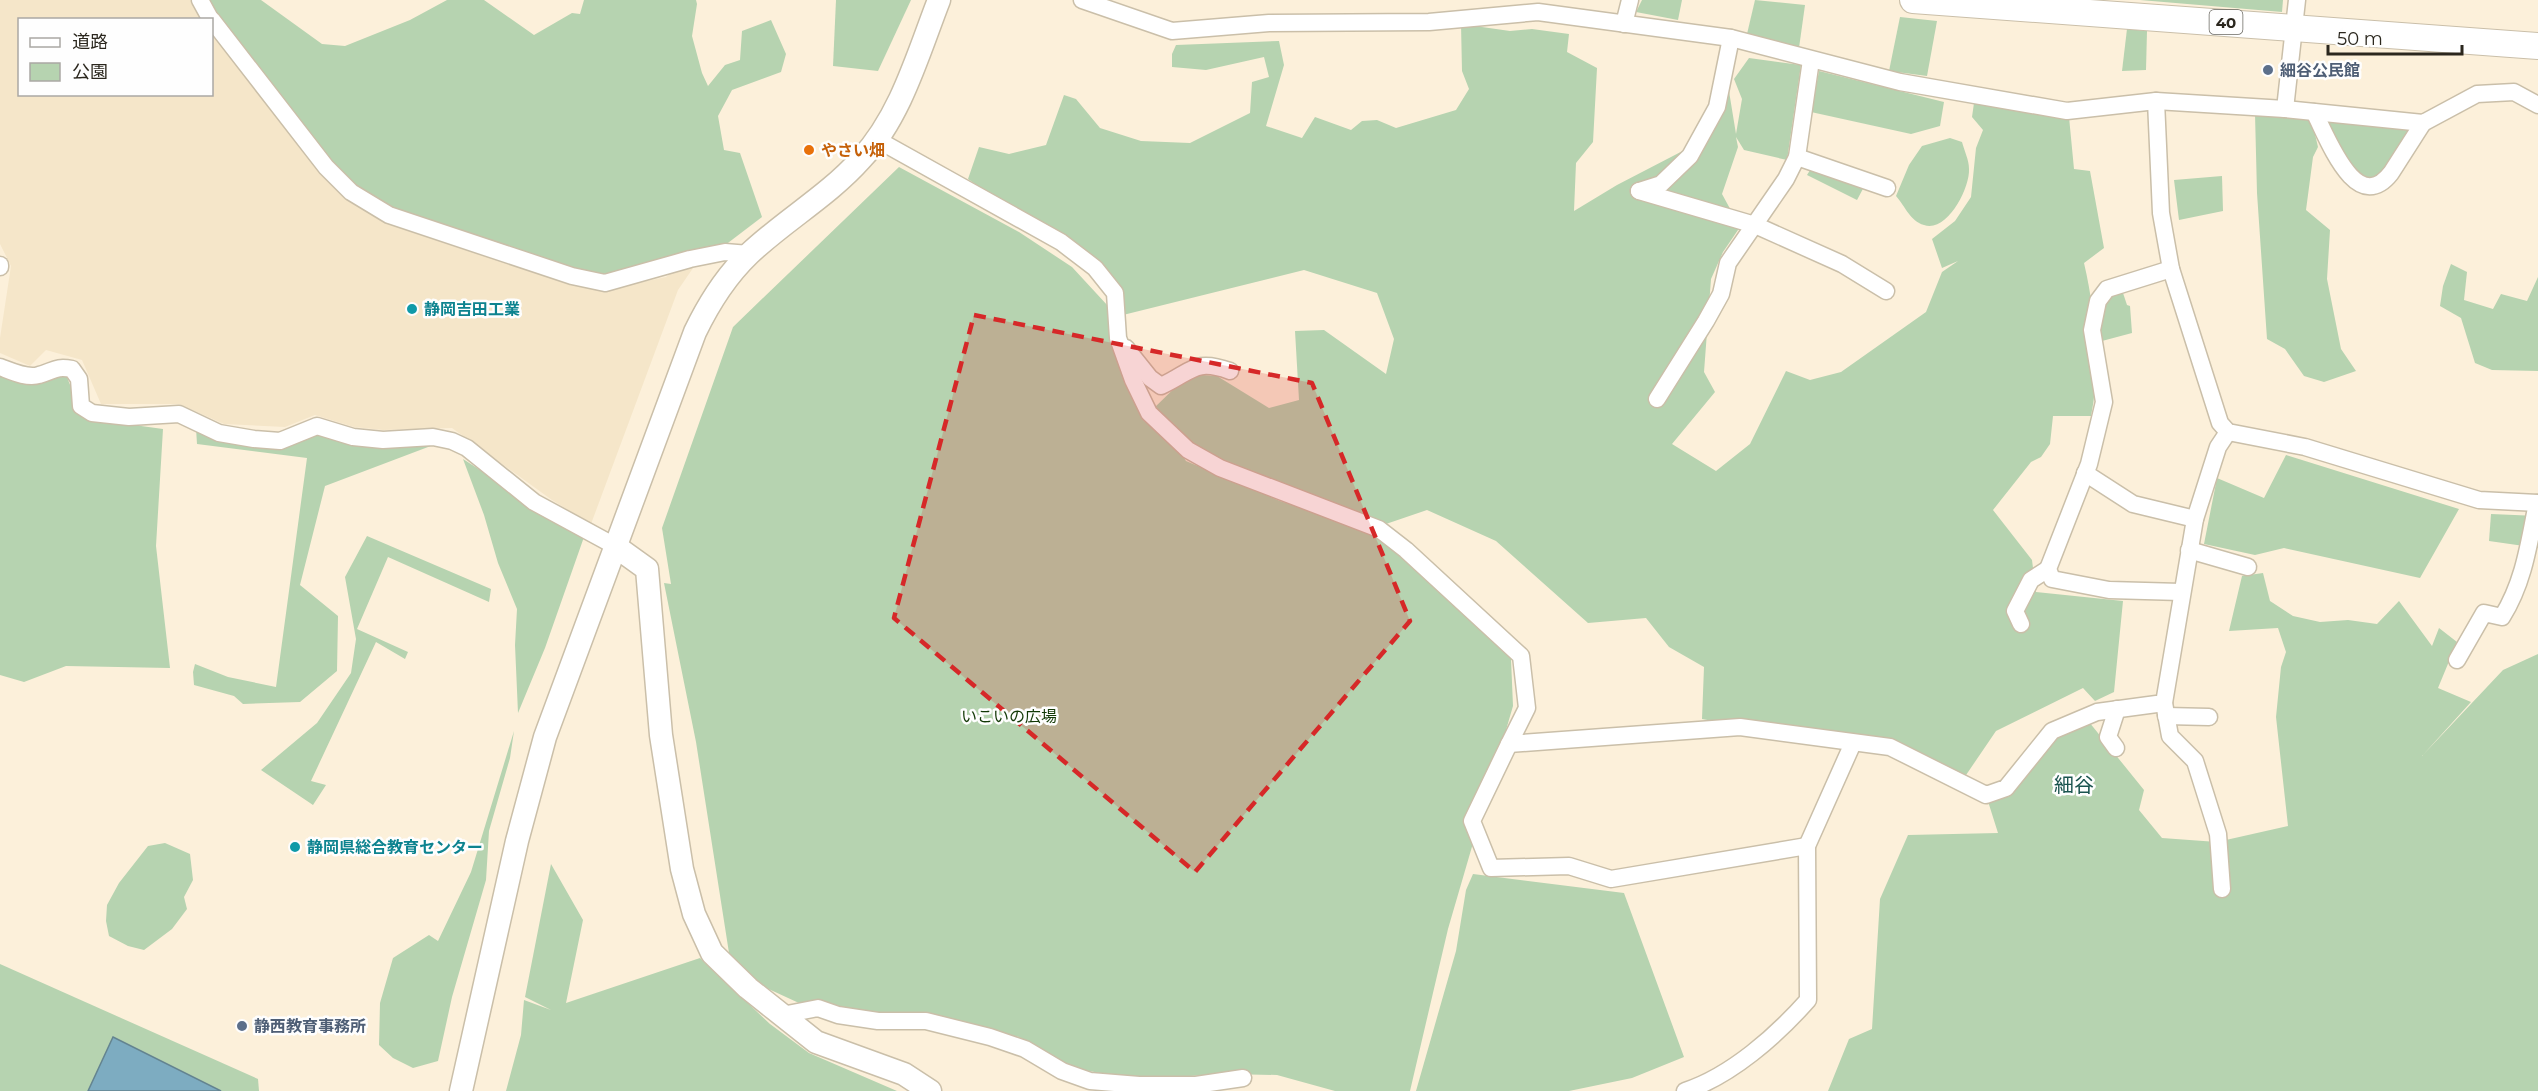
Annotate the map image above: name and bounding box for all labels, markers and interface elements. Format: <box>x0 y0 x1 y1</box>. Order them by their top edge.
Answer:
road number: 40 <box>2210 10 2242 34</box>
legend <box>18 18 213 96</box>
scale bar <box>2328 18 2462 56</box>
text: 50 m <box>2337 28 2383 50</box>
text: 道路 <box>72 31 108 53</box>
text: 公園 <box>72 61 108 83</box>
place label: 細谷公民館 <box>2280 61 2360 80</box>
marker: 細谷公民館 <box>2261 63 2275 77</box>
place label: やさい畑 <box>821 141 885 160</box>
marker: やさい畑 <box>802 143 816 157</box>
place label: 静岡吉田工業 <box>424 300 520 319</box>
marker: 静岡吉田工業 <box>405 302 419 316</box>
park label: いこいの広場 <box>961 707 1057 726</box>
district label: 細谷 <box>2054 773 2094 797</box>
place label: 静岡県総合教育センター <box>307 838 483 857</box>
marker: 静岡県総合教育センター <box>288 840 302 854</box>
place label: 静西教育事務所 <box>254 1017 366 1036</box>
marker: 静西教育事務所 <box>235 1019 249 1033</box>

